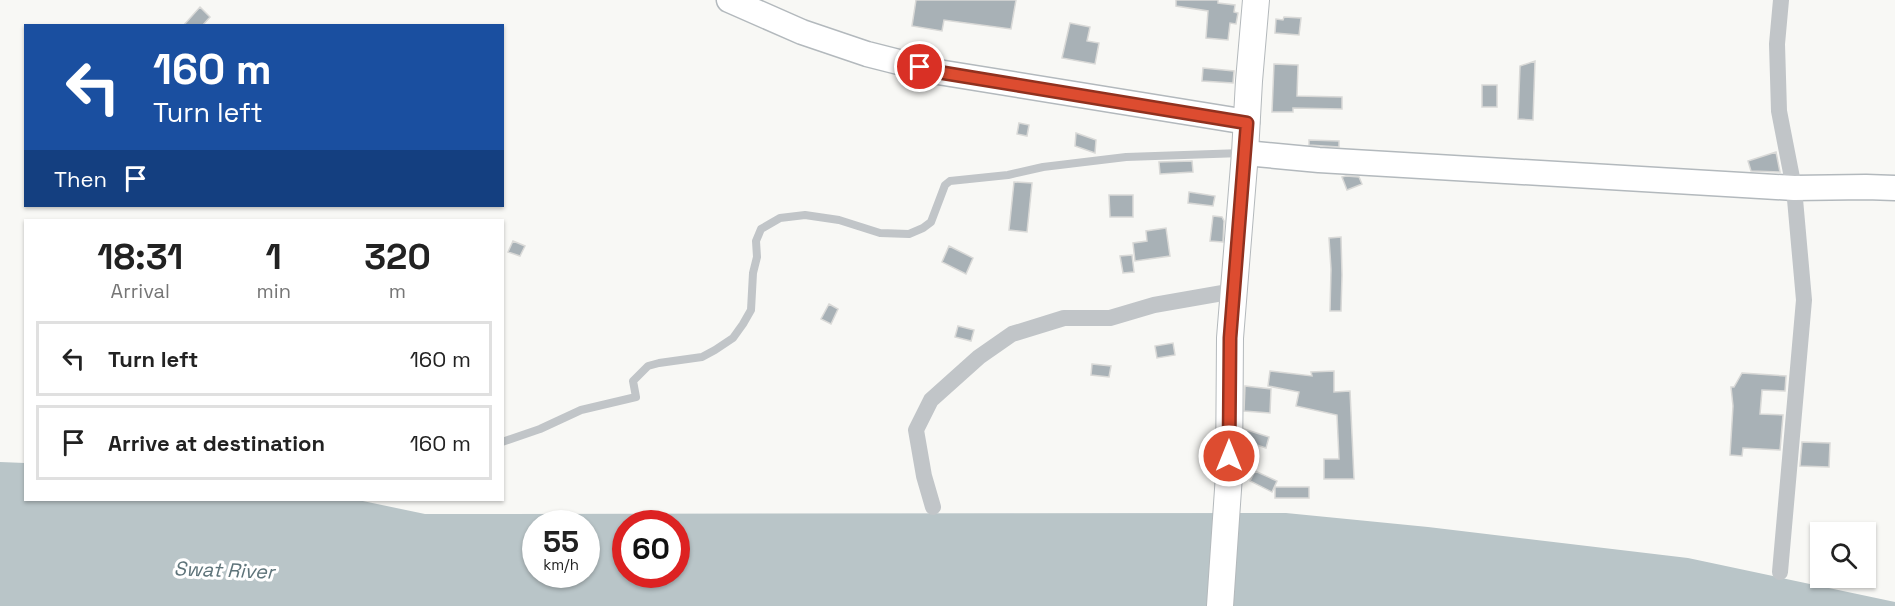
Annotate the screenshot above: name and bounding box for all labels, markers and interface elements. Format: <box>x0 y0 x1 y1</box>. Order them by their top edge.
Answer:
pin <box>894 41 945 92</box>
text: 160 m <box>153 43 272 96</box>
icon: left <box>54 48 132 126</box>
icon: arrive <box>903 50 936 83</box>
text: Turn left <box>153 95 263 130</box>
icon: arrive <box>119 162 152 195</box>
text: Then <box>54 165 107 193</box>
text: 18:31 <box>97 234 183 280</box>
text: 1 <box>266 234 282 280</box>
text: 320 <box>364 234 431 280</box>
text: Arrival <box>111 278 170 304</box>
text: min <box>257 278 291 304</box>
text: m <box>389 278 406 304</box>
icon: left <box>57 342 90 375</box>
text: Turn left <box>108 345 198 373</box>
text: 160 m <box>410 345 471 373</box>
position arrow <box>1197 424 1261 488</box>
icon: arrive <box>57 426 90 459</box>
text: Arrive at destination <box>108 429 325 457</box>
text: 160 m <box>410 429 471 457</box>
speed limit sign: 60 <box>612 510 690 588</box>
text: 55 <box>543 522 579 561</box>
map controls <box>1810 522 1876 588</box>
button: search <box>1810 522 1876 588</box>
water label: Swat River <box>173 555 277 585</box>
text: km/h <box>543 555 579 574</box>

